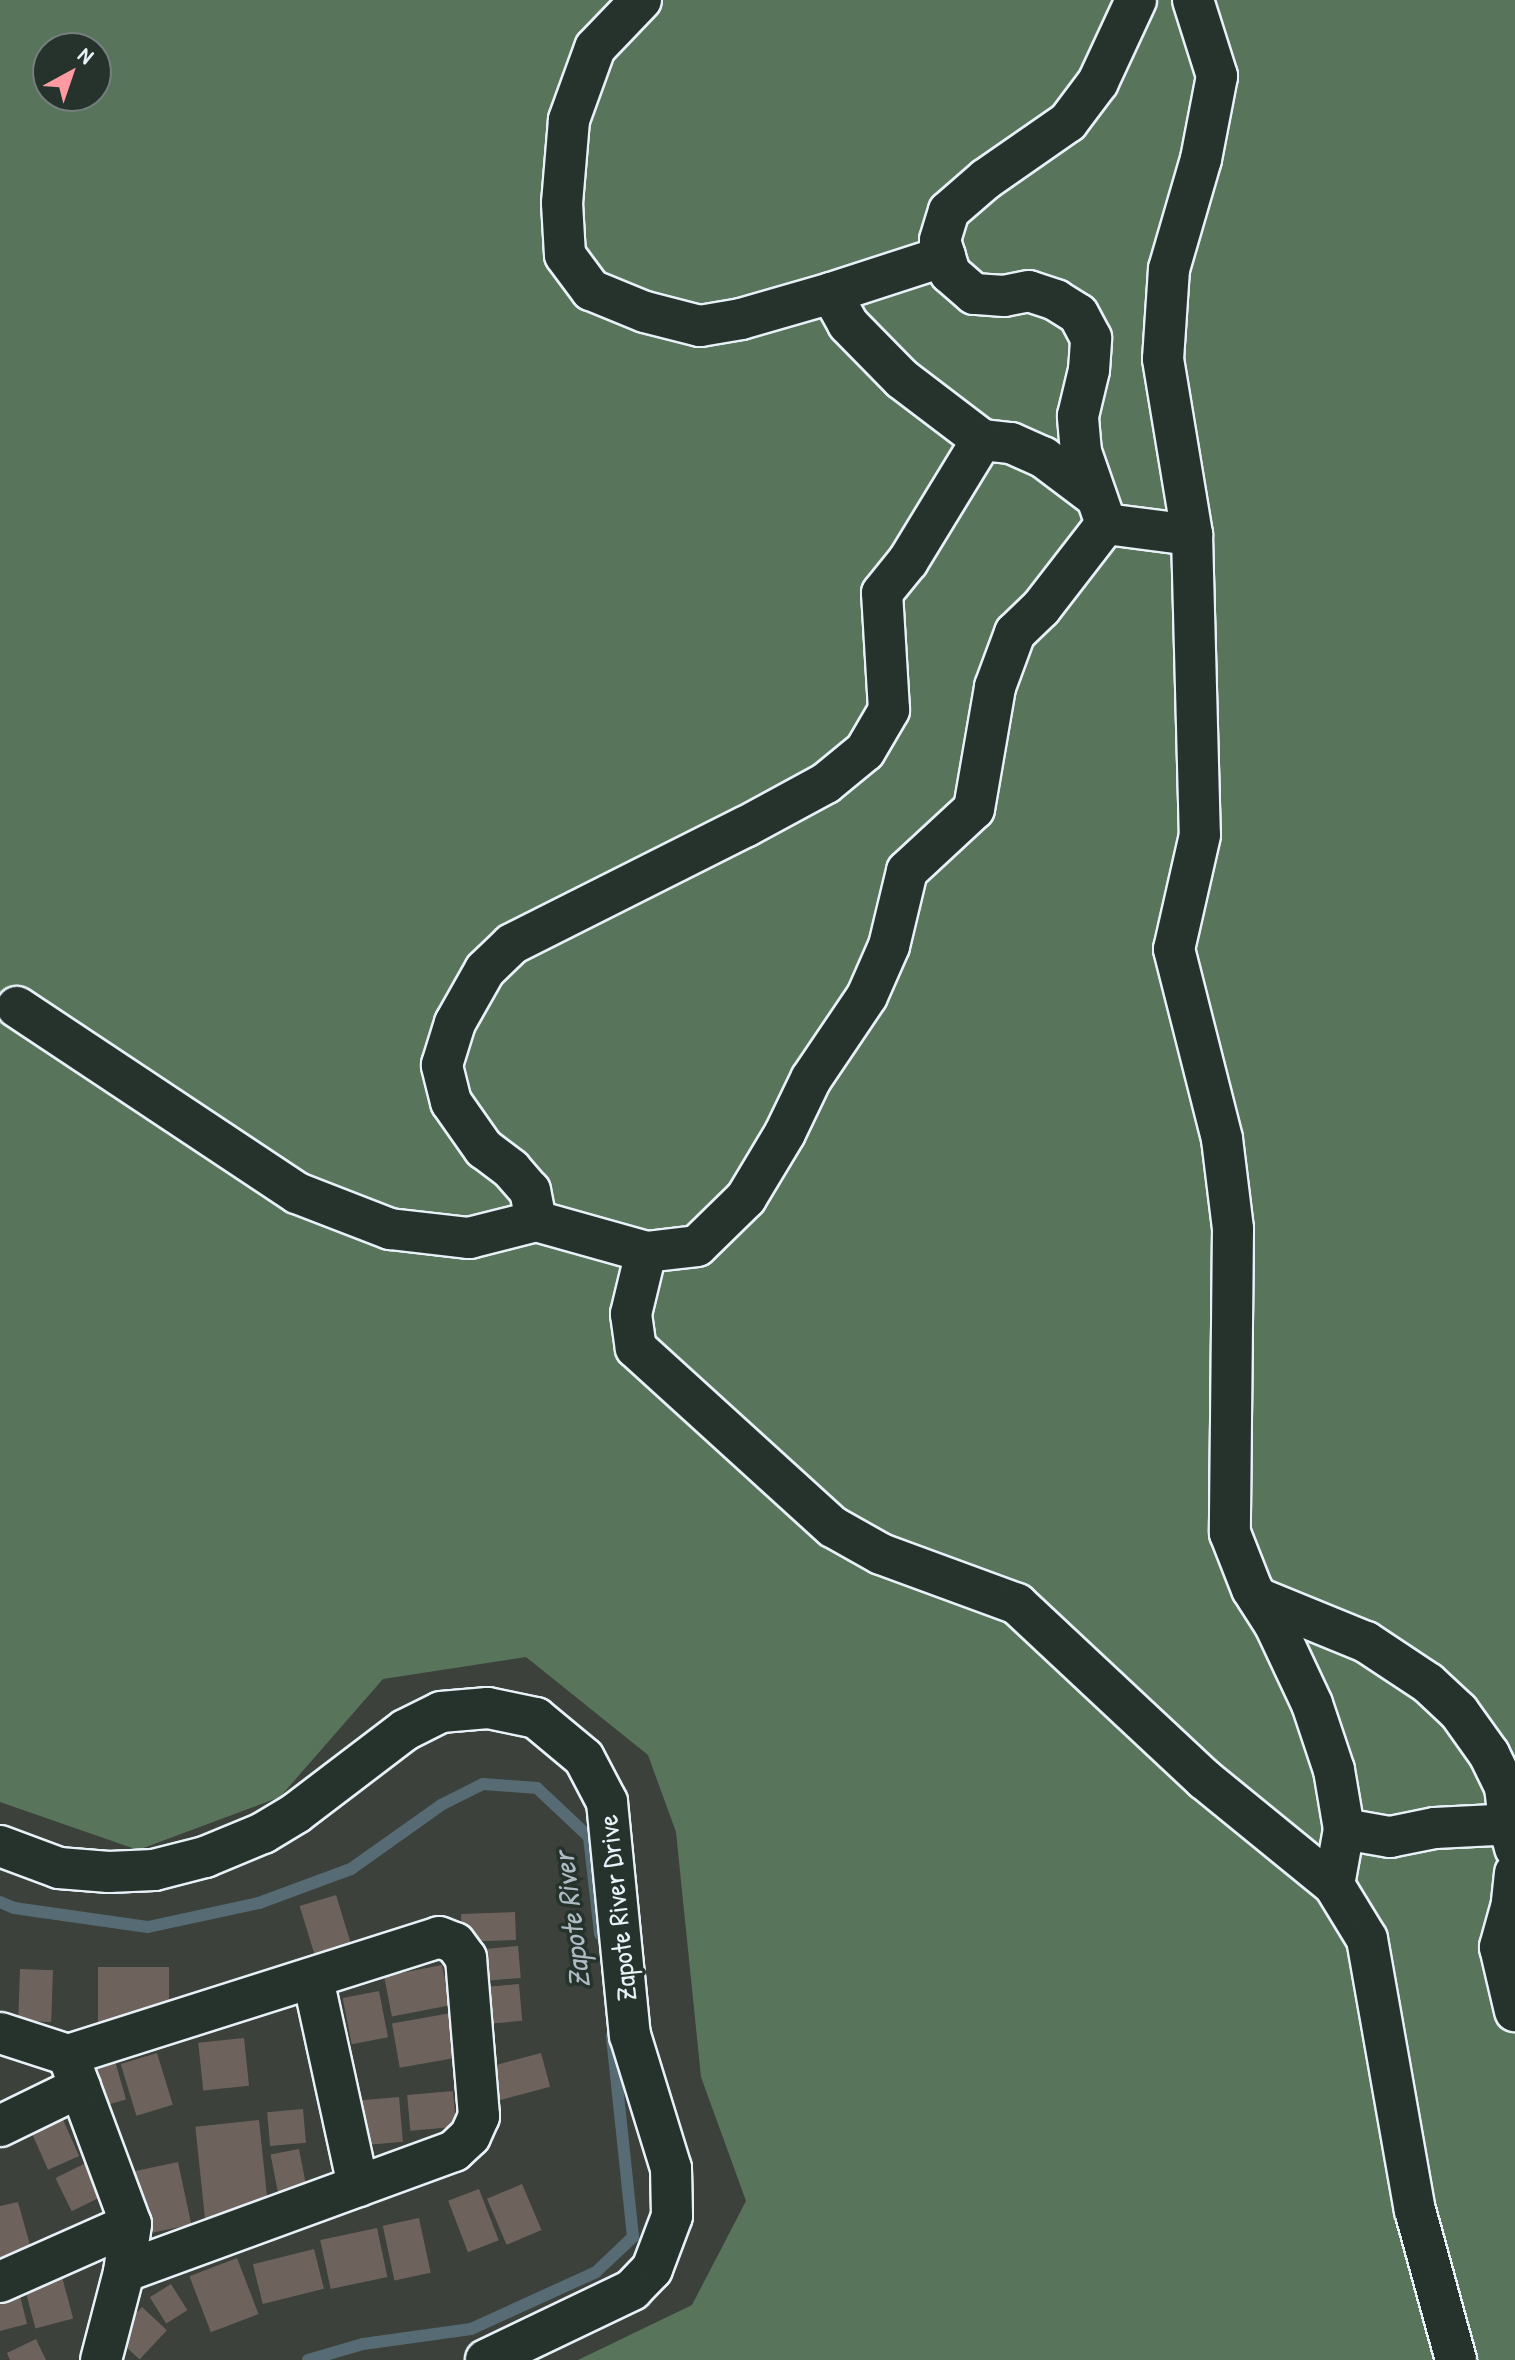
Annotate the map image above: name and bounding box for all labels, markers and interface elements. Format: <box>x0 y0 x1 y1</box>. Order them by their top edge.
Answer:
north arrow <box>32 32 112 112</box>
text: N <box>72 40 100 70</box>
street label: Zapote River Drive <box>591 1813 643 2003</box>
water label: Zapote River <box>545 1850 597 1990</box>

